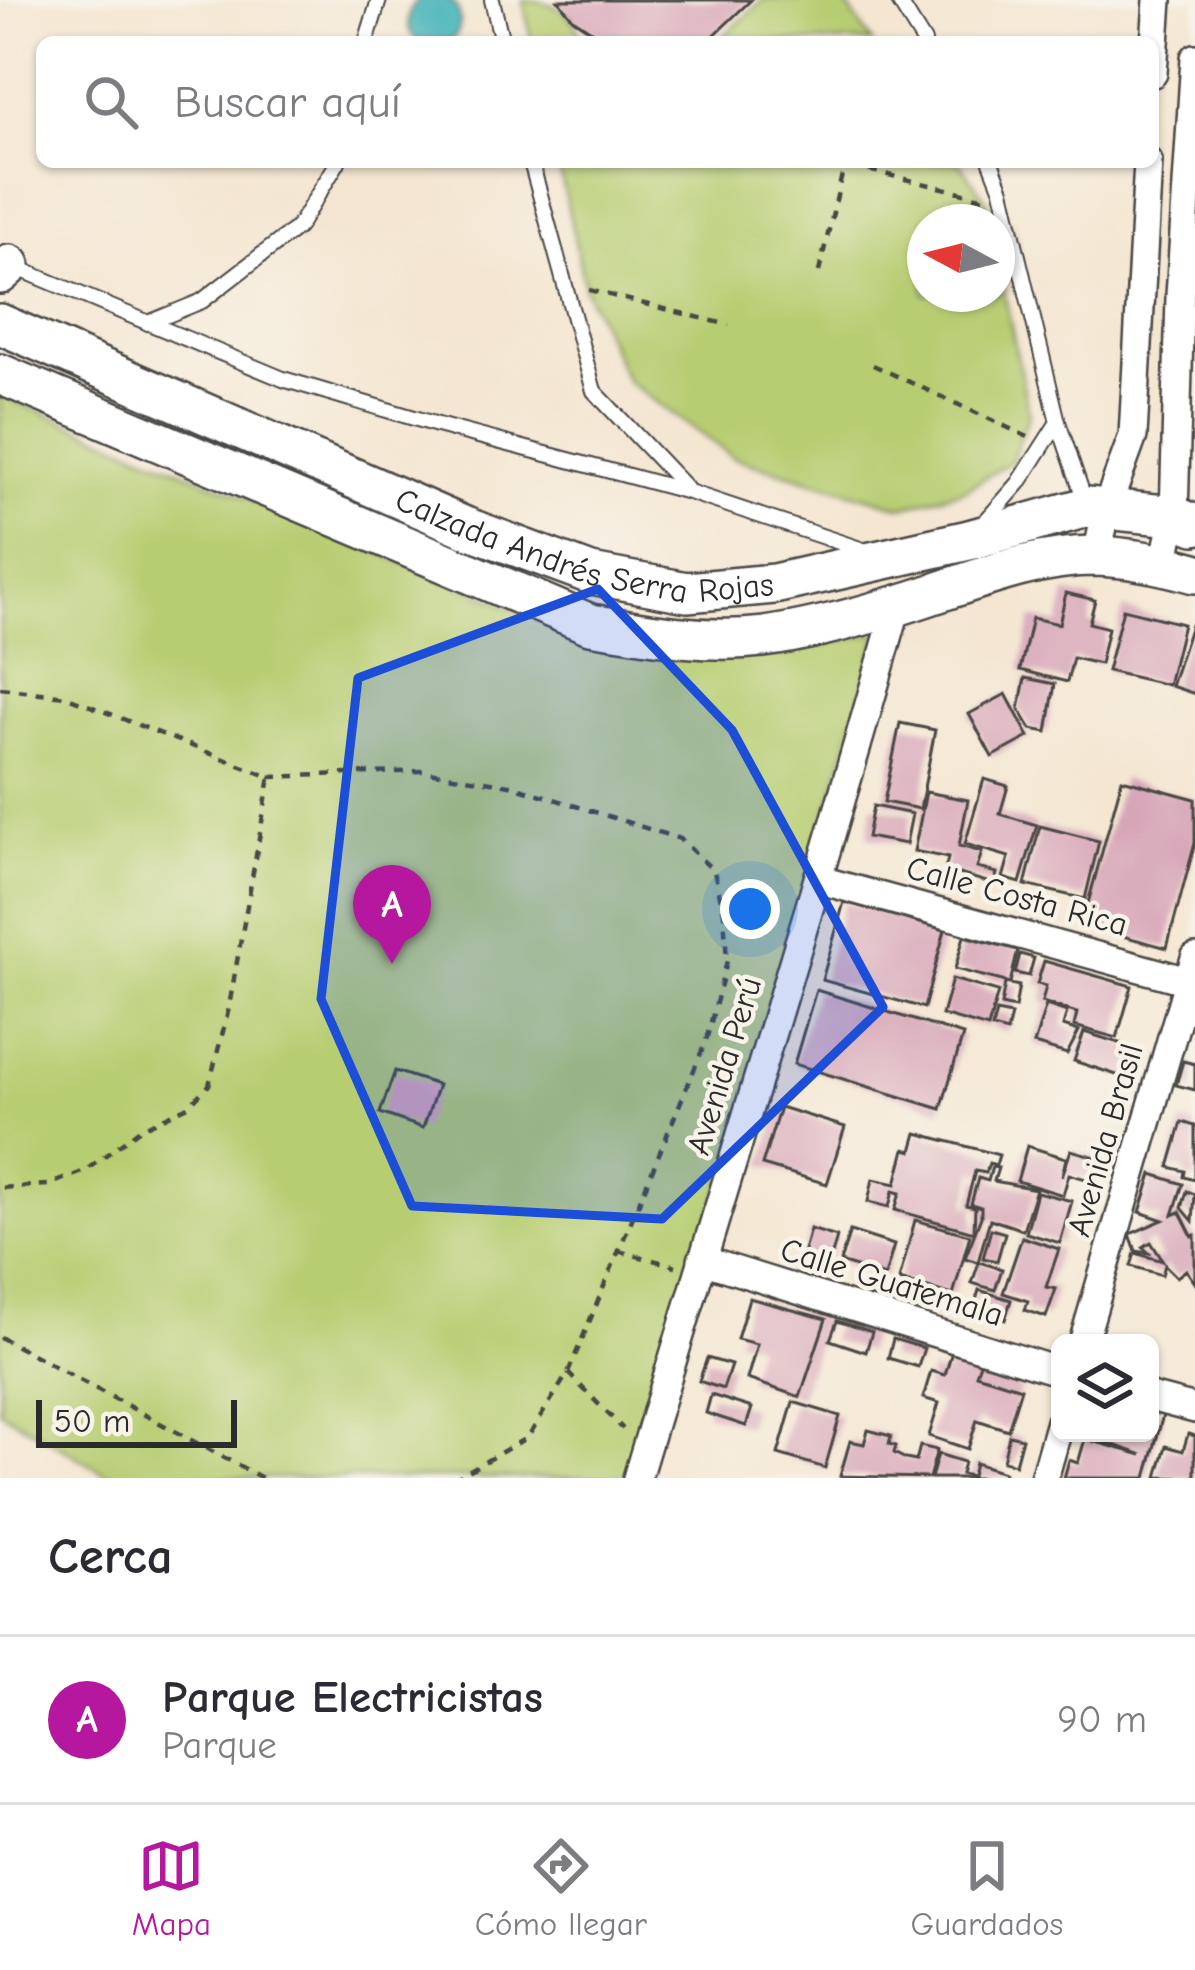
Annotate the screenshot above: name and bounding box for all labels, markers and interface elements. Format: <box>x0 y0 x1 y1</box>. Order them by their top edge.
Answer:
search box <box>36 36 1159 168</box>
icon: search <box>78 69 144 135</box>
text: Buscar aquí <box>174 76 401 128</box>
north arrow <box>907 204 1015 312</box>
street label: Calzada Andrés Serra Rojas <box>390 480 775 611</box>
street label: Calle Costa Rica <box>902 848 1132 944</box>
pin: A <box>353 865 431 964</box>
your location <box>720 879 780 939</box>
street label: Avenida Perú <box>679 973 769 1159</box>
street label: Avenida Brasil <box>1059 1039 1151 1241</box>
street label: Calle Guatemala <box>776 1230 1008 1334</box>
map controls <box>1051 1334 1159 1442</box>
button: layers <box>1051 1334 1159 1442</box>
scale bar <box>36 1394 237 1447</box>
text: 50 m <box>54 1402 130 1440</box>
text: Cerca <box>48 1527 173 1586</box>
text: Parque Electricistas <box>162 1671 543 1723</box>
text: A <box>76 1697 98 1742</box>
text: 90 m <box>1057 1697 1147 1742</box>
text: Parque <box>162 1723 277 1768</box>
tab: Mapa <box>132 1833 211 1943</box>
tab: Cómo llegar <box>475 1833 647 1943</box>
tab: Guardados <box>911 1833 1063 1943</box>

